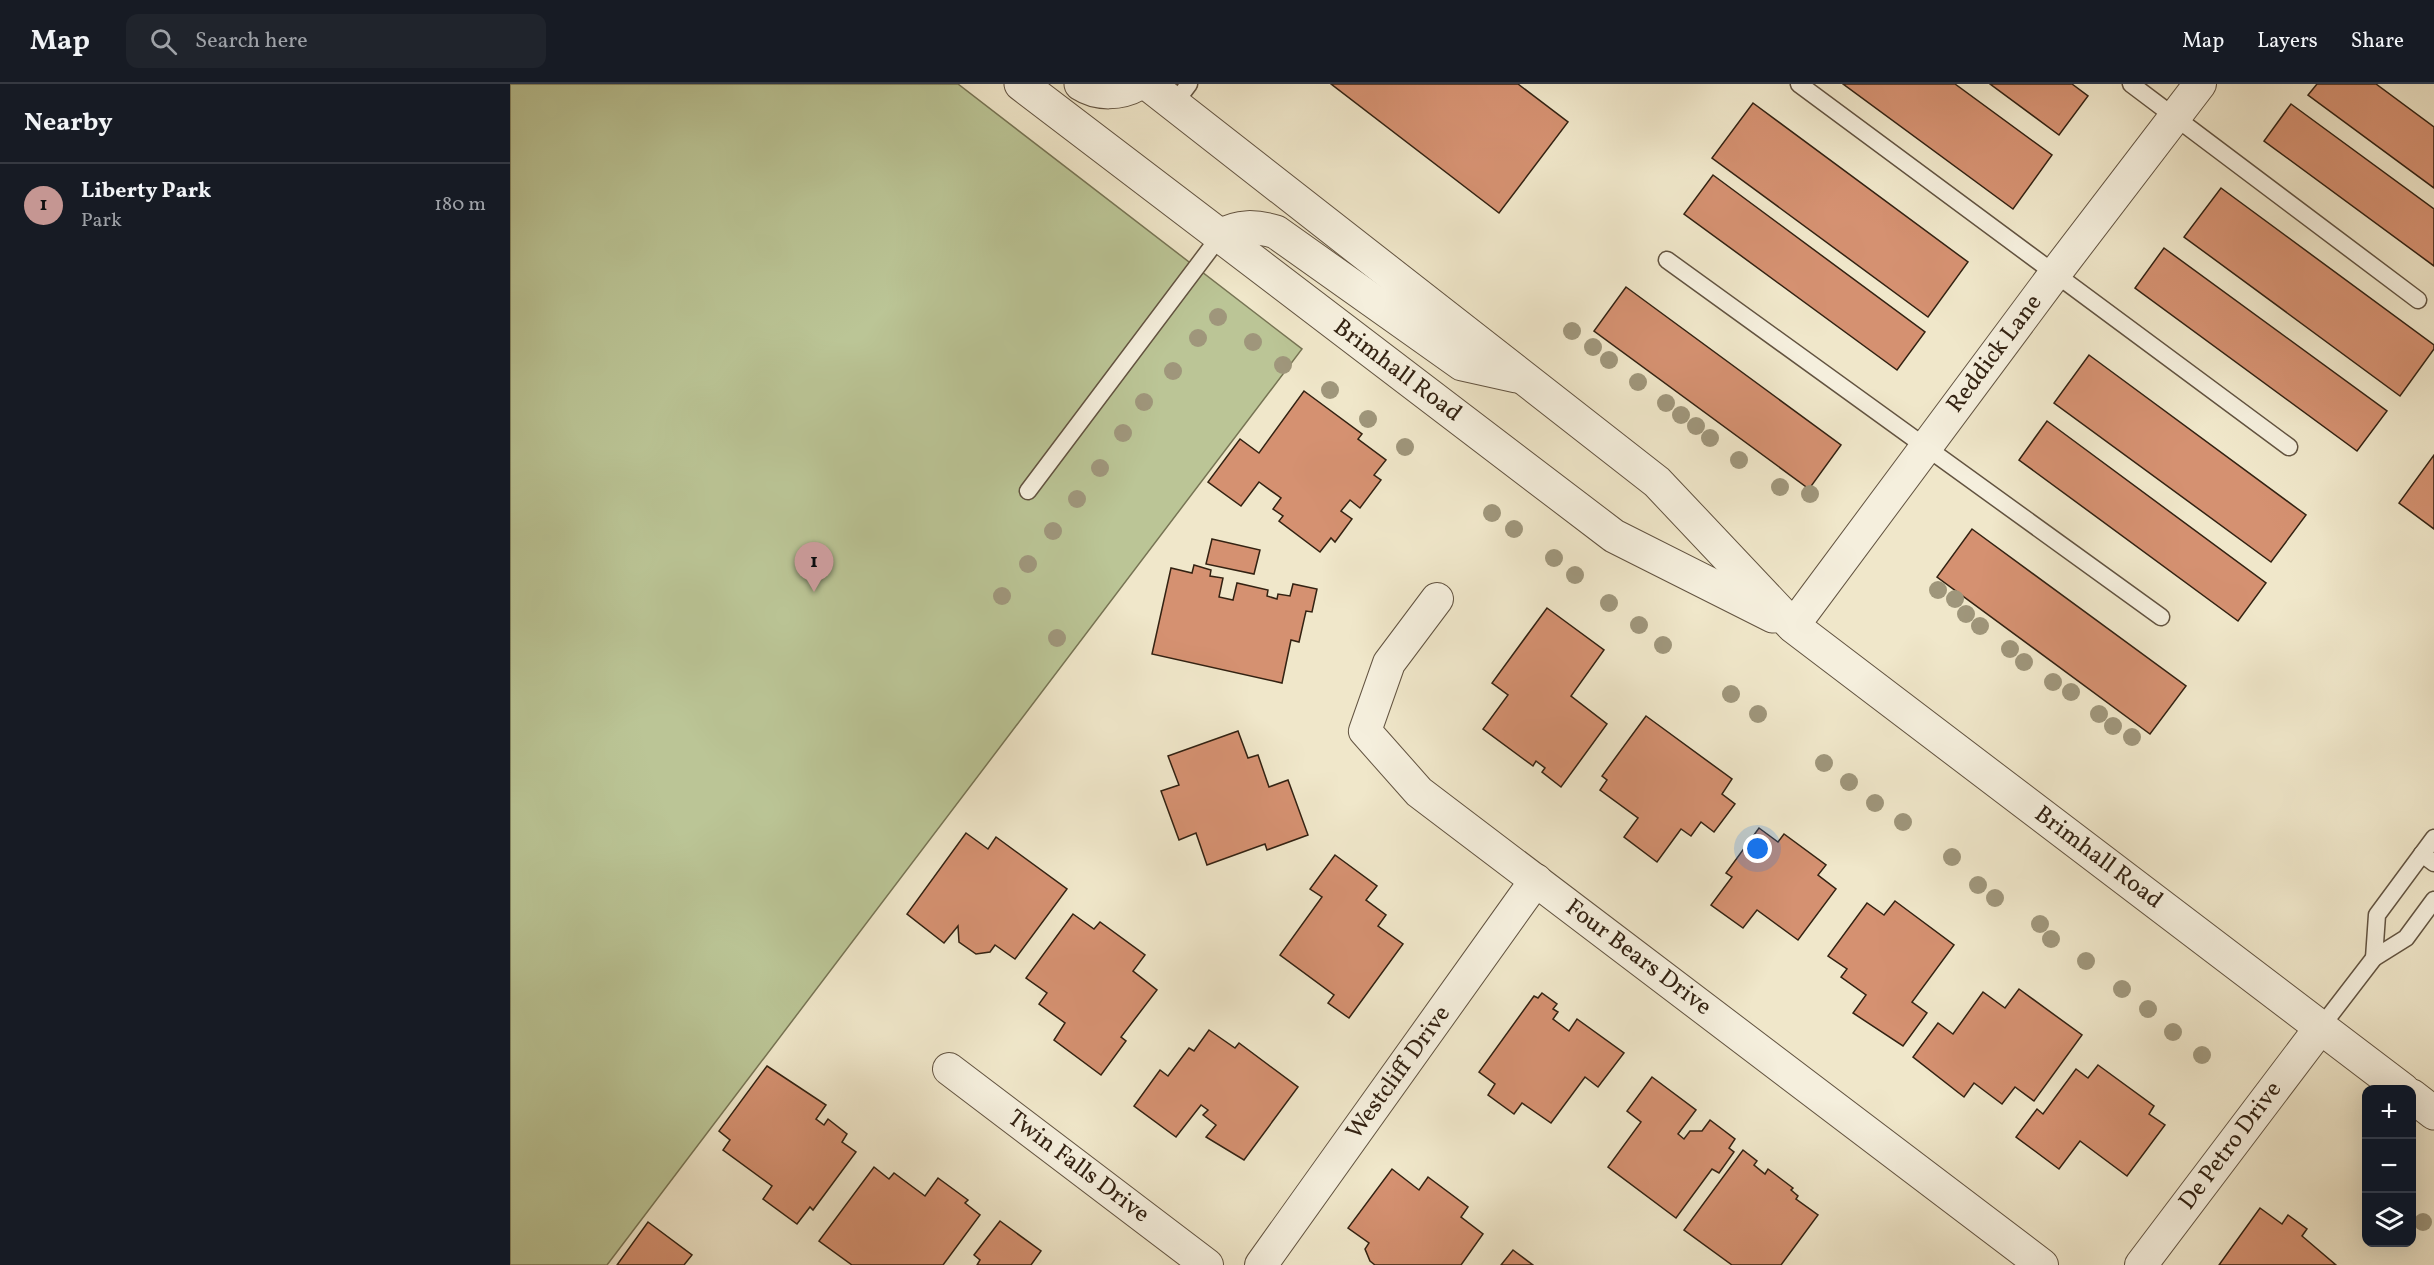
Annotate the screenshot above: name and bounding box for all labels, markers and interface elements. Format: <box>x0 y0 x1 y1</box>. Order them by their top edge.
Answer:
search box <box>126 14 546 68</box>
text: Map <box>30 22 90 61</box>
icon: search <box>147 25 180 58</box>
text: Search here <box>195 26 308 57</box>
text: Map <box>2182 27 2224 56</box>
text: Layers <box>2257 27 2318 56</box>
text: Share <box>2351 27 2404 56</box>
text: Nearby <box>24 105 113 141</box>
text: Liberty Park <box>81 176 211 207</box>
text: 1 <box>39 191 48 219</box>
text: 180 m <box>434 191 486 219</box>
text: Park <box>81 207 122 235</box>
street label: Reddick Lane <box>1939 288 2051 420</box>
street label: Brimhall Road <box>1326 311 1468 431</box>
pin: 1 <box>794 542 834 592</box>
street label: Brimhall Road <box>2027 798 2169 918</box>
your location <box>1743 834 1772 863</box>
street label: Four Bears Drive <box>1558 892 1718 1024</box>
street label: Westcliff Drive <box>1339 999 1459 1147</box>
street label: De Petro Drive <box>2171 1075 2291 1217</box>
map controls <box>2362 1085 2416 1247</box>
button: + <box>2362 1085 2416 1139</box>
street label: Twin Falls Drive <box>1000 1102 1156 1232</box>
button: − <box>2362 1139 2416 1193</box>
button: layers <box>2362 1193 2416 1247</box>

